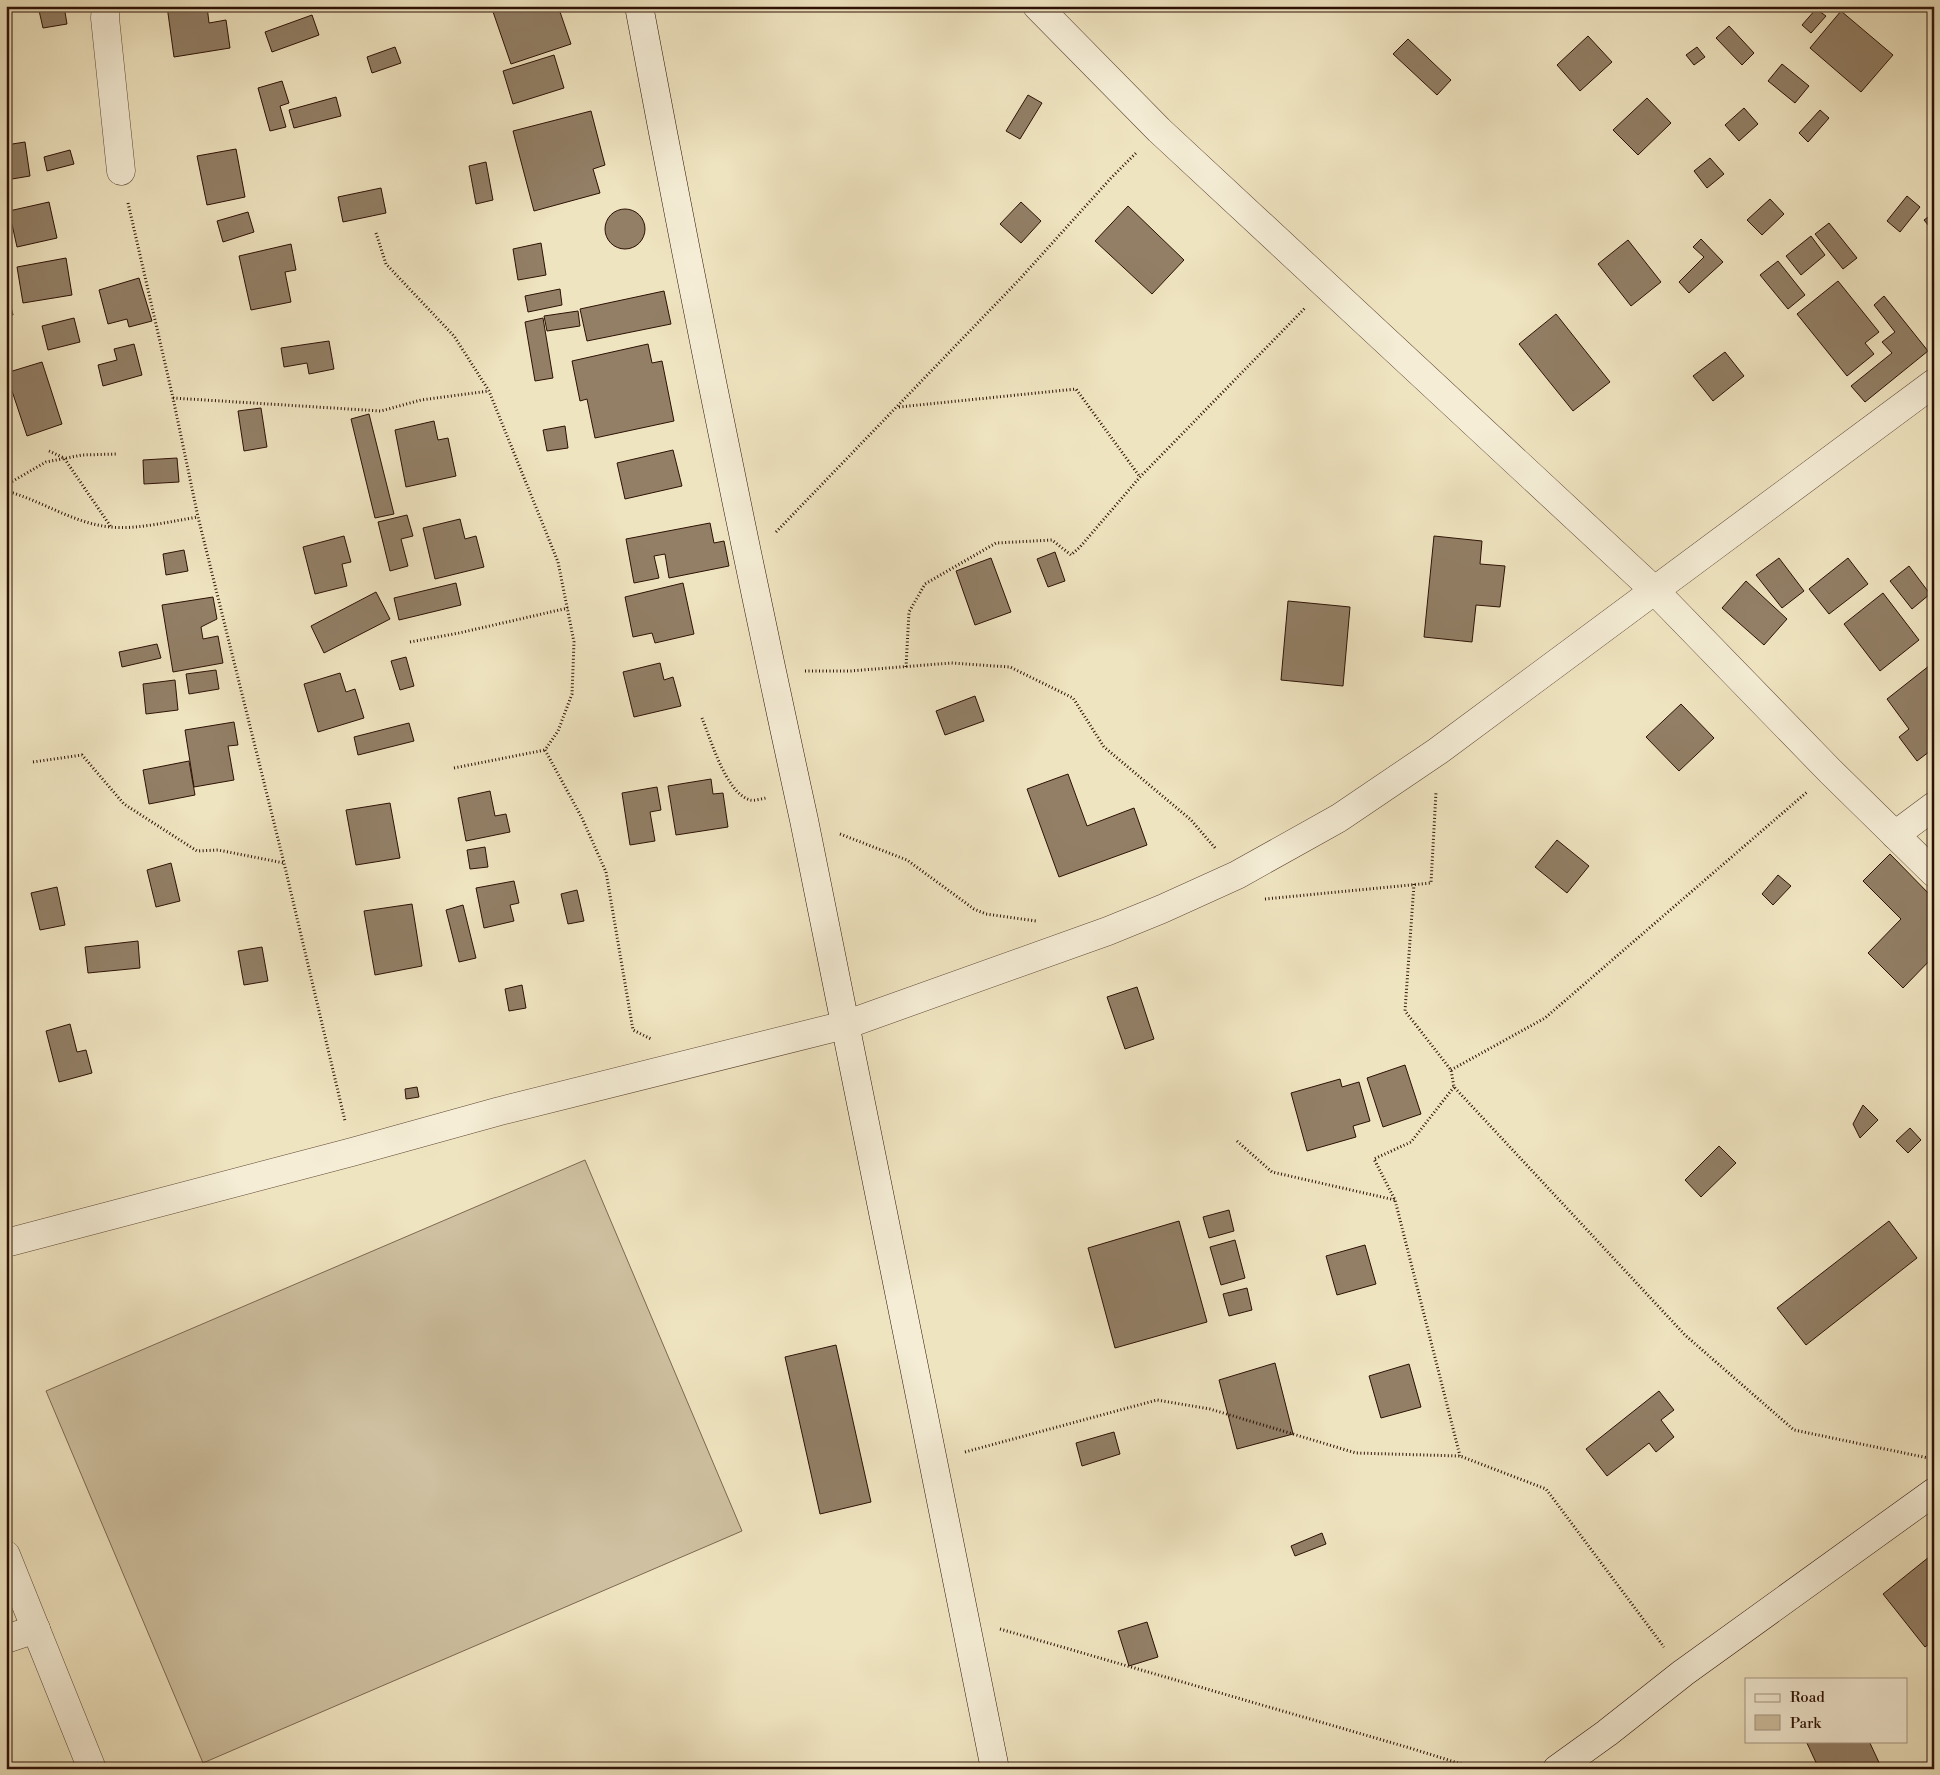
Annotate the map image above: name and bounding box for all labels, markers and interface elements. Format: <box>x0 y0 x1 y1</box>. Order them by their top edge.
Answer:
legend <box>1745 1678 1908 1742</box>
text: Road <box>1790 1688 1825 1707</box>
text: Park <box>1790 1714 1822 1733</box>

